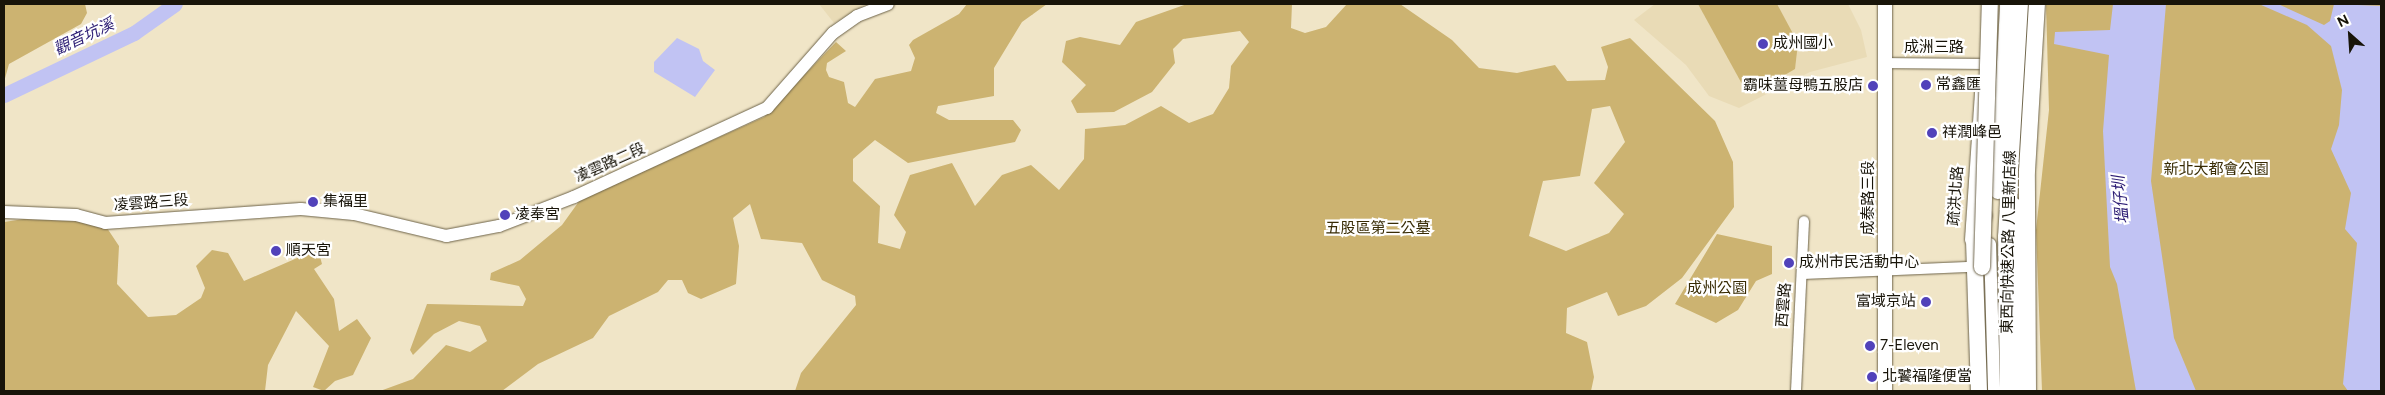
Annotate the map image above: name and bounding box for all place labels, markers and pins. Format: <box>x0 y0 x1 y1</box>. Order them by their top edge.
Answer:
place label: 成州國小 <box>1773 35 1833 53</box>
marker: 成州國小 <box>1757 38 1769 50</box>
place label: 常鑫匯 <box>1936 76 1981 94</box>
place label: 霸味薑母鴨五股店 <box>1743 77 1863 95</box>
marker: 常鑫匯 <box>1920 79 1932 91</box>
marker: 霸味薑母鴨五股店 <box>1867 80 1879 92</box>
place label: 祥潤峰邑 <box>1942 124 2002 142</box>
marker: 祥潤峰邑 <box>1926 127 1938 139</box>
place label: 集福里 <box>323 193 368 211</box>
marker: 集福里 <box>307 196 319 208</box>
place label: 凌奉宮 <box>515 206 560 224</box>
marker: 凌奉宮 <box>499 209 511 221</box>
place label: 順天宮 <box>286 242 331 260</box>
marker: 順天宮 <box>270 245 282 257</box>
place label: 成州市民活動中心 <box>1799 254 1919 272</box>
marker: 成州市民活動中心 <box>1783 257 1795 269</box>
place label: 富域京站 <box>1856 293 1916 311</box>
marker: 富域京站 <box>1920 296 1932 308</box>
place label: 7-Eleven <box>1880 337 1939 355</box>
marker: 7-Eleven <box>1864 340 1876 352</box>
place label: 北饕福隆便當 <box>1882 368 1972 386</box>
marker: 北饕福隆便當 <box>1866 371 1878 383</box>

